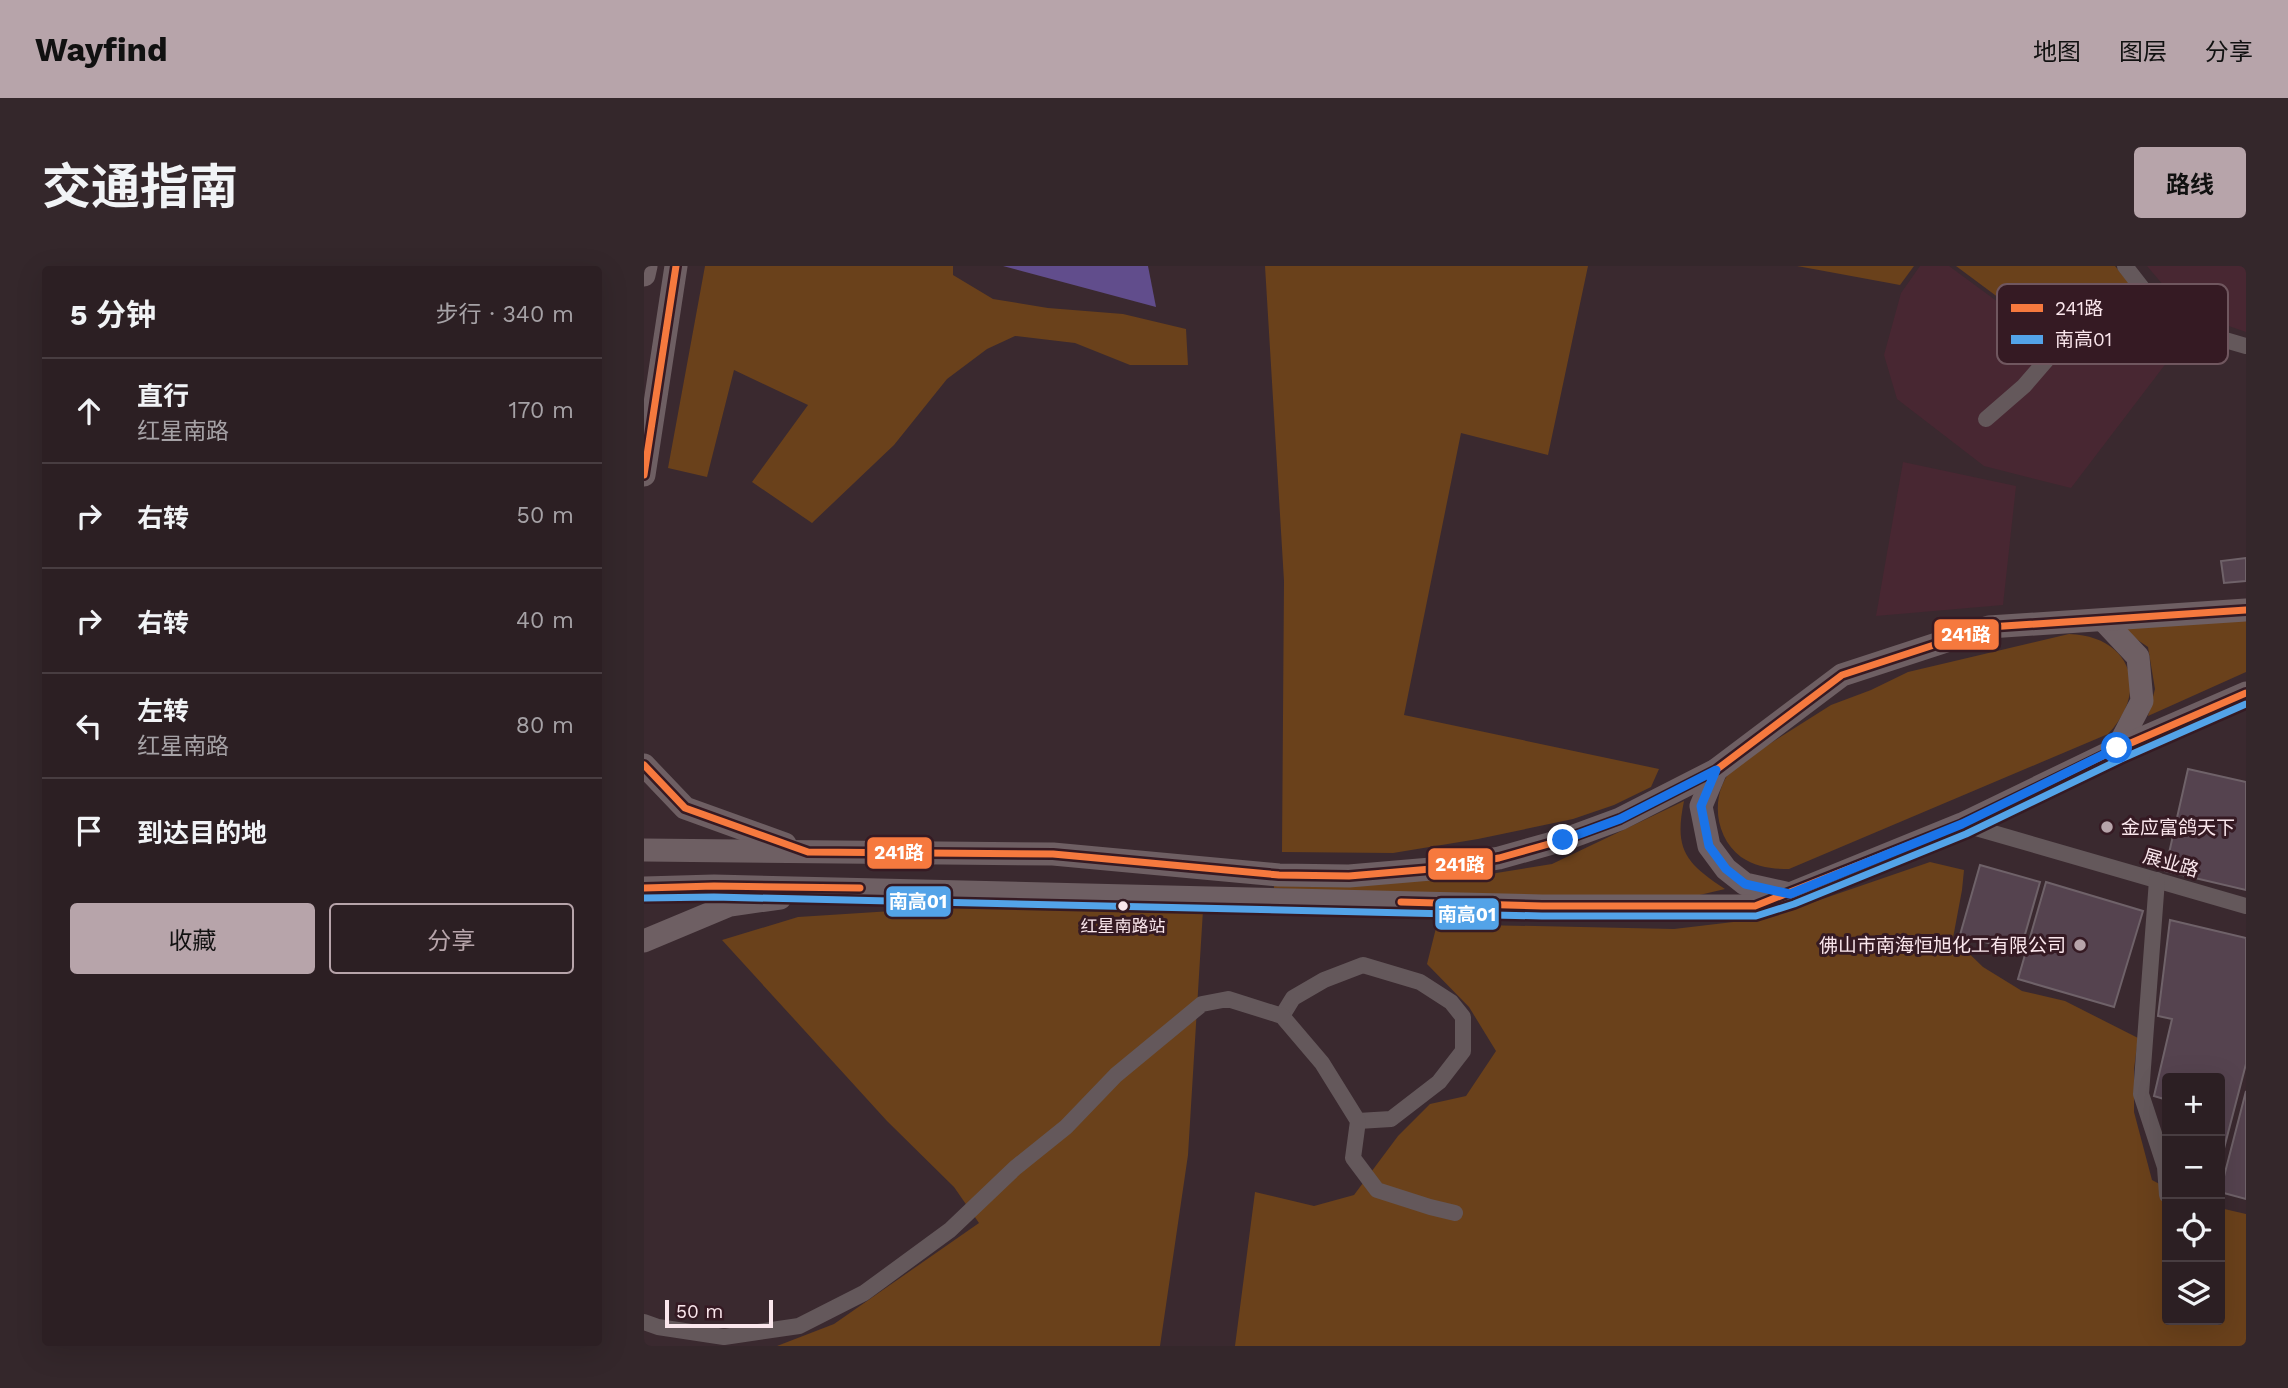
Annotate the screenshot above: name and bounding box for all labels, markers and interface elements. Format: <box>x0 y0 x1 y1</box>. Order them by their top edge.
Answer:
text: Wayfind <box>35 30 168 69</box>
text: 地图 <box>2033 38 2081 66</box>
text: 图层 <box>2119 38 2167 66</box>
text: 分享 <box>2205 38 2253 66</box>
button: 路线 <box>2134 147 2246 218</box>
text: 交通指南 <box>42 158 238 216</box>
legend <box>1997 284 2228 364</box>
text: 5 分钟 <box>70 297 156 332</box>
text: 241路 <box>2055 297 2103 320</box>
text: 步行 · 340 m <box>436 301 574 328</box>
text: 南高01 <box>2055 328 2112 351</box>
text: 直行 <box>137 381 189 411</box>
icon: ahead <box>70 392 108 430</box>
text: 170 m <box>509 397 574 424</box>
text: 红星南路 <box>137 418 229 445</box>
icon: right <box>70 497 108 535</box>
text: 50 m <box>517 502 574 529</box>
text: 右转 <box>137 503 189 533</box>
icon: right <box>70 602 108 640</box>
text: 40 m <box>516 607 574 634</box>
text: 右转 <box>137 608 189 638</box>
line badge: 241路 <box>1933 618 2000 651</box>
text: 241路 <box>1941 623 1991 646</box>
text: 左转 <box>137 696 189 726</box>
icon: left <box>70 707 108 745</box>
text: 80 m <box>516 712 574 739</box>
route start <box>2101 732 2132 763</box>
text: 红星南路 <box>137 733 229 760</box>
icon: arrive <box>70 812 108 850</box>
place label: 金应富鸽天下 <box>2121 816 2235 839</box>
text: 到达目的地 <box>137 818 267 848</box>
marker: 金应富鸽天下 <box>2099 819 2115 835</box>
route end <box>1547 824 1578 855</box>
line badge: 241路 <box>866 836 933 870</box>
text: 241路 <box>874 841 924 864</box>
street label: 展业路 <box>2140 844 2202 882</box>
line badge: 241路 <box>1427 847 1494 881</box>
text: 241路 <box>1435 853 1485 876</box>
line badge: 南高01 <box>885 885 952 918</box>
text: 南高01 <box>889 890 947 913</box>
line badge: 南高01 <box>1434 897 1500 931</box>
marker: 红星南路站 <box>1116 899 1130 913</box>
button: 收藏 <box>70 903 315 974</box>
button: 分享 <box>329 903 574 974</box>
text: 南高01 <box>1438 903 1496 926</box>
place label: 红星南路站 <box>1081 916 1166 936</box>
place label: 佛山市南海恒旭化工有限公司 <box>1819 934 2066 957</box>
marker: 佛山市南海恒旭化工有限公司 <box>2072 937 2088 953</box>
map controls <box>2162 1073 2225 1325</box>
button: + <box>2162 1073 2225 1136</box>
button: − <box>2162 1136 2225 1199</box>
button: locate <box>2162 1199 2225 1262</box>
button: layers <box>2162 1262 2225 1325</box>
scale bar <box>665 1297 774 1329</box>
text: 50 m <box>676 1300 723 1323</box>

